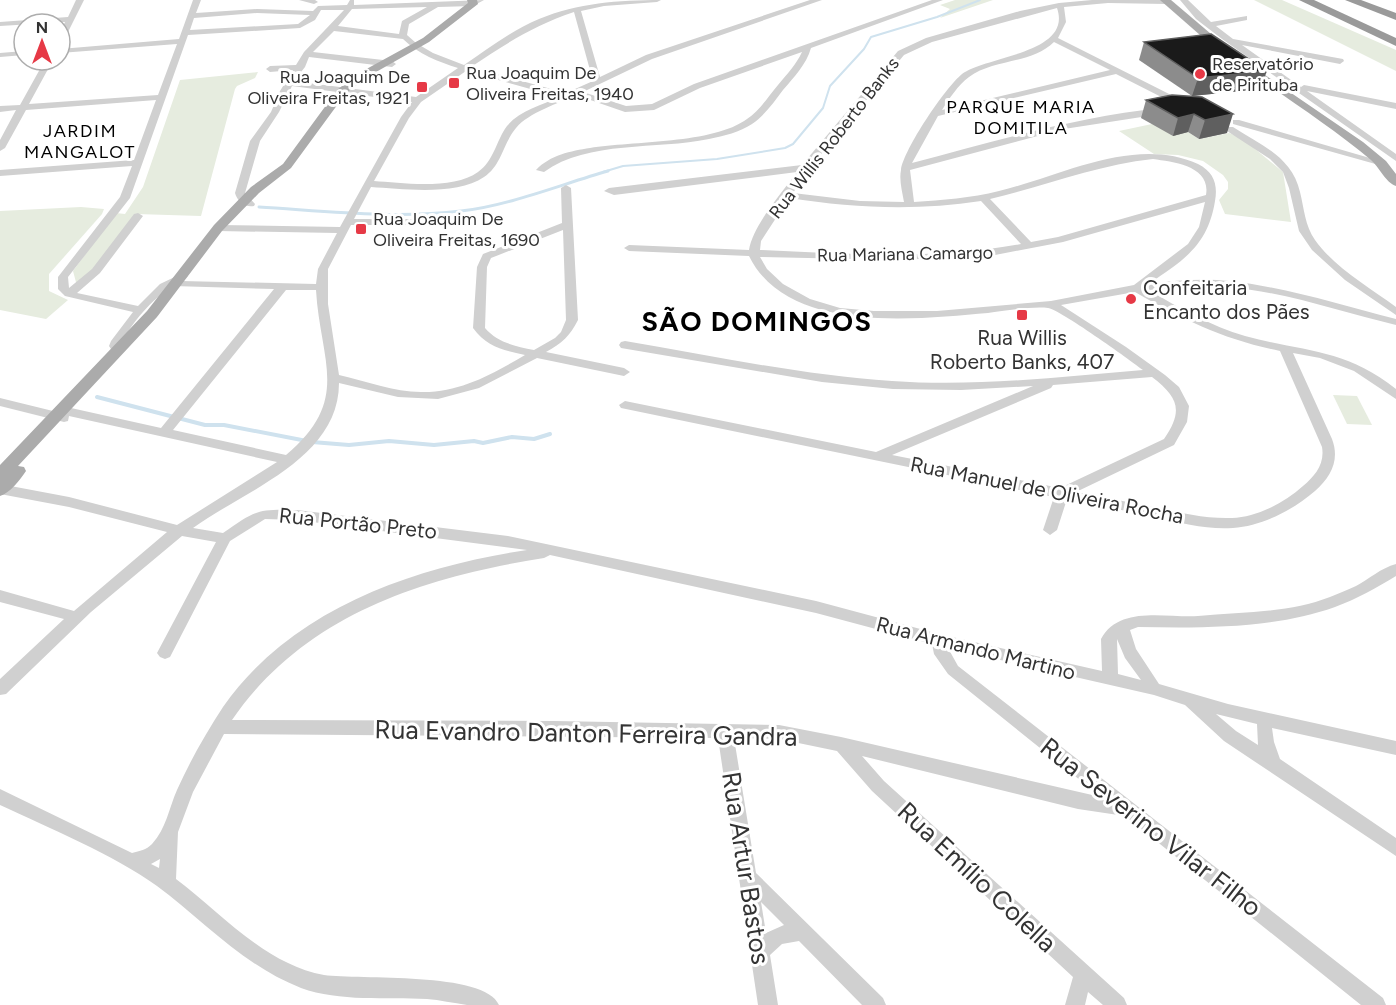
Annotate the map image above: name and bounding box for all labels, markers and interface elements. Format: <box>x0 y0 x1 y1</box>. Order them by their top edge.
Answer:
north arrow <box>12 12 72 72</box>
text: N <box>36 18 48 37</box>
street label: Rua Willis Roberto Banks <box>764 53 904 223</box>
place label: Reservatório de Pirituba <box>1212 53 1314 96</box>
place label: Rua Joaquim De Oliveira Freitas, 1940 <box>466 62 634 105</box>
place label: Rua Joaquim De Oliveira Freitas, 1921 <box>247 66 410 109</box>
marker: Reservatório de Pirituba <box>1193 67 1207 81</box>
marker: Rua Joaquim De Oliveira Freitas, 1940 <box>447 76 461 90</box>
marker: Rua Joaquim De Oliveira Freitas, 1921 <box>415 80 429 94</box>
district label: PARQUE MARIA DOMITILA <box>946 96 1096 139</box>
district label: JARDIM MANGALOT <box>24 120 136 163</box>
place label: Rua Joaquim De Oliveira Freitas, 1690 <box>373 208 540 251</box>
marker: Rua Joaquim De Oliveira Freitas, 1690 <box>354 222 368 236</box>
street label: Rua Mariana Camargo <box>817 241 993 267</box>
place label: Confeitaria Encanto dos Pães <box>1143 275 1310 324</box>
marker: Confeitaria Encanto dos Pães <box>1124 292 1138 306</box>
district label: SÃO DOMINGOS <box>641 305 873 338</box>
marker: Rua Willis Roberto Banks, 407 <box>1015 308 1029 322</box>
place label: Rua Willis Roberto Banks, 407 <box>930 325 1114 374</box>
street label: Rua Manuel de Oliveira Rocha <box>908 451 1186 529</box>
street label: Rua Portão Preto <box>278 502 438 544</box>
street label: Rua Armando Martino <box>874 611 1078 685</box>
street label: Rua Evandro Danton Ferreira Gandra <box>374 713 798 753</box>
street label: Rua Severino Vilar Filho <box>1034 731 1268 923</box>
street label: Rua Artur Bastos <box>715 769 777 967</box>
street label: Rua Emílio Colella <box>891 795 1063 959</box>

